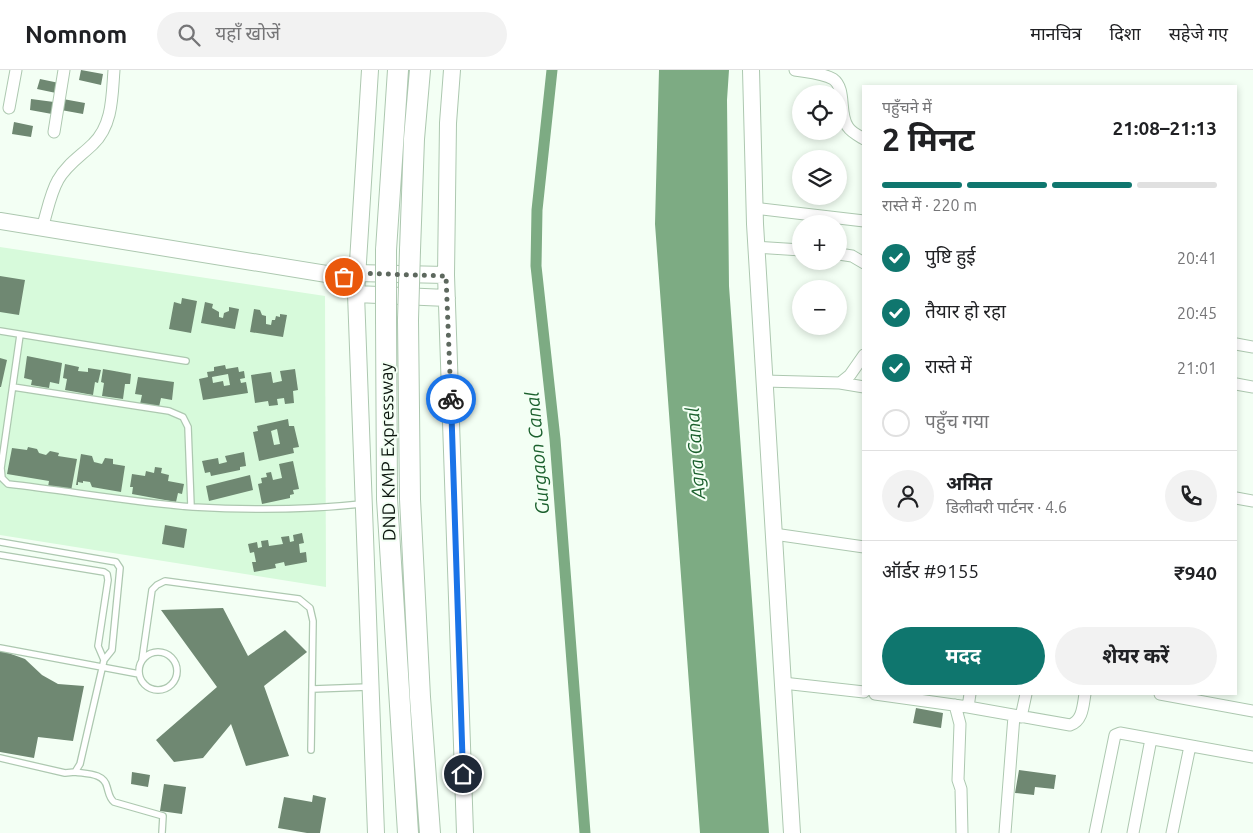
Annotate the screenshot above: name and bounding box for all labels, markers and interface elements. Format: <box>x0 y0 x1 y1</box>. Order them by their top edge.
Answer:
search box <box>157 12 507 57</box>
text: Nomnom <box>25 21 127 48</box>
icon: search <box>175 21 203 49</box>
text: यहाँ खोजें <box>215 22 280 44</box>
text: मानचित्र <box>1030 23 1082 43</box>
text: दिशा <box>1110 23 1141 43</box>
text: सहेजे गए <box>1169 23 1228 43</box>
map controls <box>792 85 847 335</box>
button: locate <box>792 85 847 140</box>
text: पहुँचने में <box>882 98 932 116</box>
text: 21:08–21:13 <box>1112 117 1217 139</box>
text: 2 मिनट <box>882 121 975 157</box>
button: layers <box>792 150 847 205</box>
text: रास्ते में · 220 m <box>882 196 977 214</box>
button: + <box>792 215 847 270</box>
icon: check <box>882 244 910 272</box>
text: पुष्टि हुई <box>925 245 976 267</box>
text: 20:41 <box>1177 249 1217 267</box>
pin <box>323 256 365 298</box>
icon: bag <box>330 263 358 291</box>
button: − <box>792 280 847 335</box>
icon: check <box>882 299 910 327</box>
text: तैयार हो रहा <box>925 300 1006 322</box>
text: 20:45 <box>1177 304 1217 322</box>
icon: check <box>882 354 910 382</box>
text: रास्ते में <box>925 355 972 377</box>
text: 21:01 <box>1177 359 1217 377</box>
street label: DND KMP Expressway <box>375 363 399 541</box>
courier <box>426 374 476 424</box>
icon: bike <box>437 385 465 413</box>
water label: Gurgaon Canal <box>521 390 553 515</box>
water label: Agra Canal <box>681 406 709 501</box>
text: पहुँच गया <box>925 410 989 432</box>
button: person <box>882 470 934 522</box>
button: phone <box>1165 470 1217 522</box>
text: अमित <box>946 472 992 494</box>
text: डिलीवरी पार्टनर · 4.6 <box>946 498 1067 516</box>
text: ऑर्डर #9155 <box>882 560 979 582</box>
text: ₹940 <box>1174 562 1217 584</box>
button: मदद <box>882 627 1045 685</box>
button: शेयर करें <box>1055 627 1217 685</box>
pin <box>442 753 484 795</box>
icon: home <box>449 760 477 788</box>

